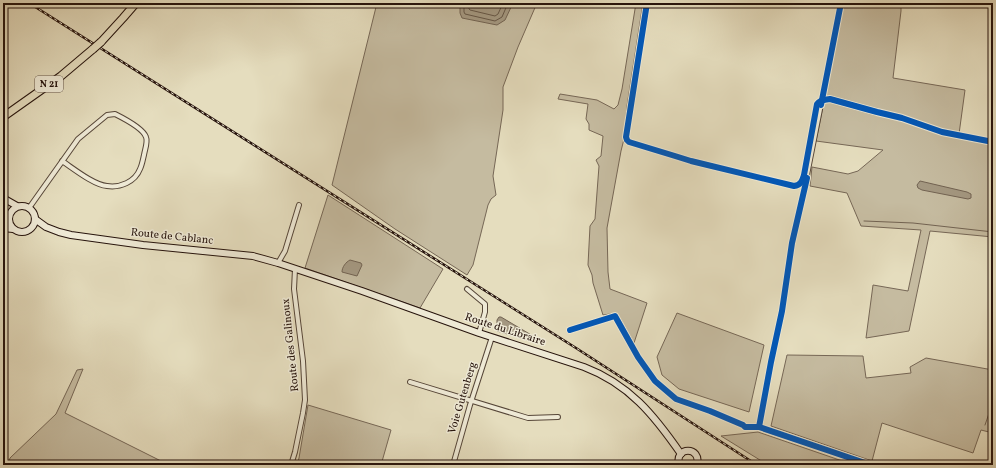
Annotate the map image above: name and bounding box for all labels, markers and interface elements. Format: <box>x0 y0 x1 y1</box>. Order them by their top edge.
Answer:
road number: N 21 <box>35 76 63 92</box>
street label: Route de Cablanc <box>130 225 214 249</box>
street label: Route des Galinoux <box>279 298 303 392</box>
street label: Route du Libraire <box>463 310 547 350</box>
street label: Voie Gutenberg <box>445 360 481 436</box>

